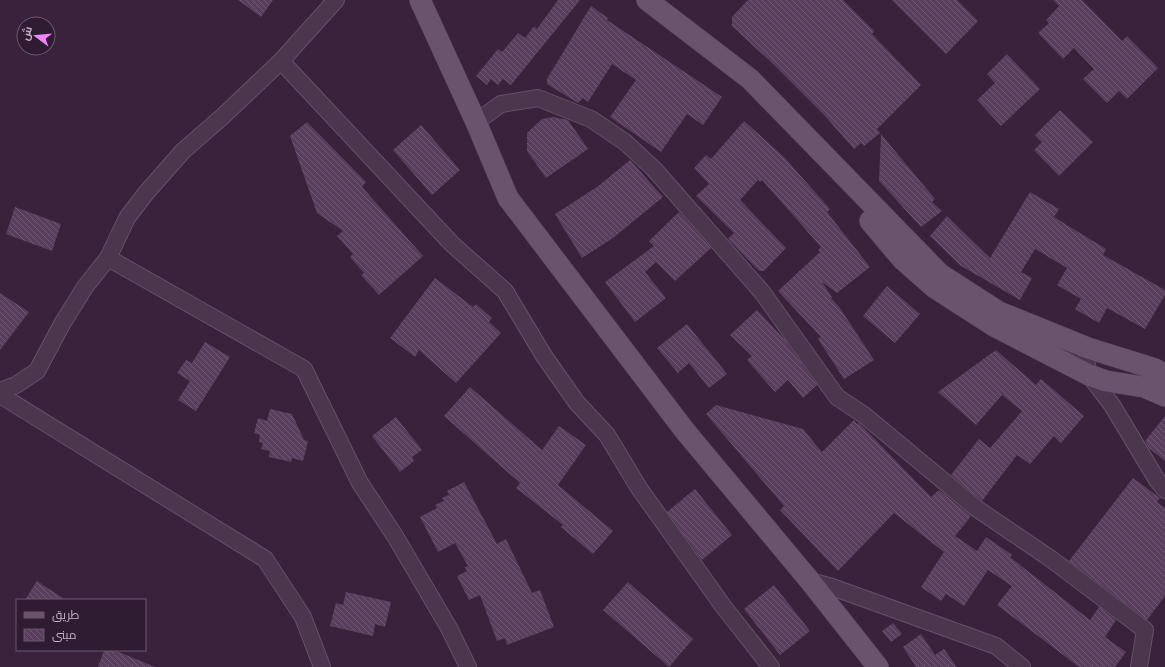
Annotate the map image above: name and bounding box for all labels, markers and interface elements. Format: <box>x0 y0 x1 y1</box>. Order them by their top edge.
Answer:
north arrow <box>16 16 56 56</box>
text: ش <box>19 25 35 42</box>
legend <box>16 599 146 651</box>
text: طريق <box>52 608 80 622</box>
text: مبنى <box>52 628 77 642</box>

